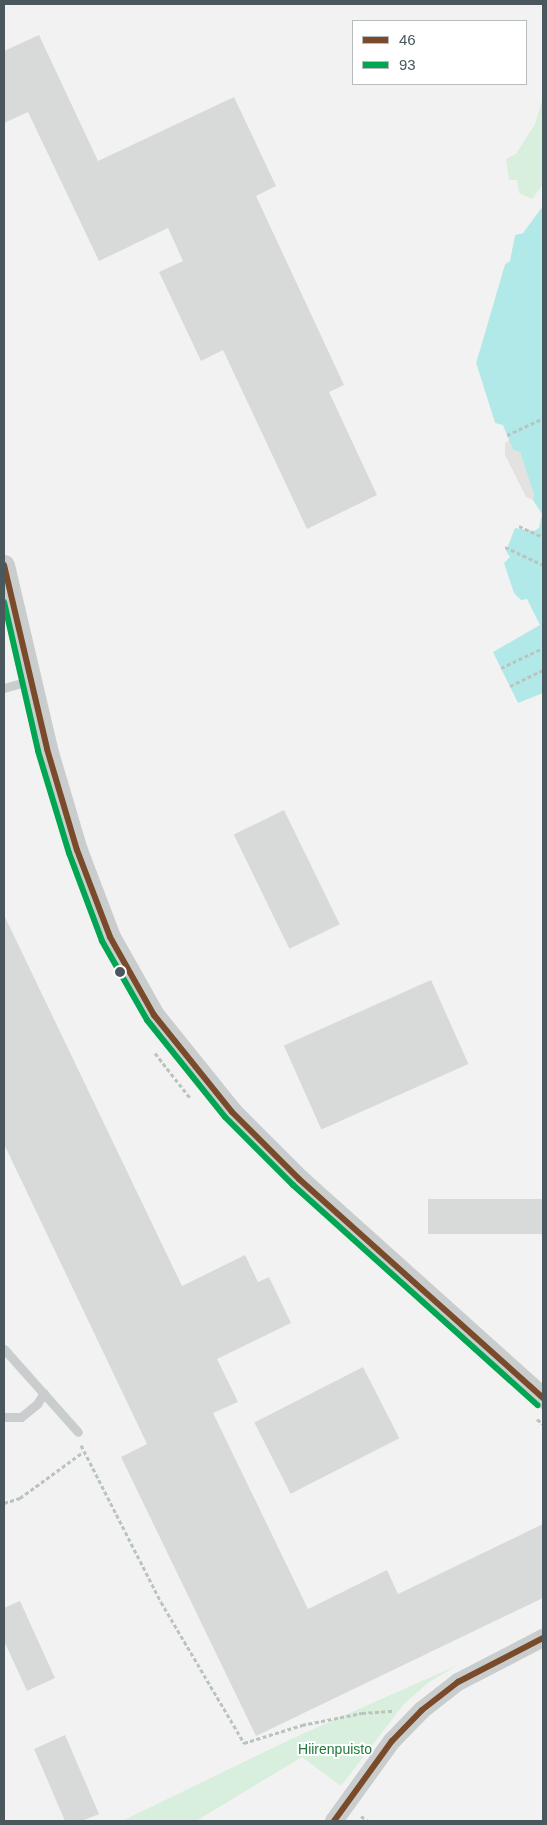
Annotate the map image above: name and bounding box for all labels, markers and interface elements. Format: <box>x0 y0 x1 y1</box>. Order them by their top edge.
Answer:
legend <box>352 20 527 85</box>
text: 46 <box>399 31 416 48</box>
text: 93 <box>399 56 416 73</box>
unlabelled marker <box>115 967 125 977</box>
park label: Hiirenpuisto <box>298 1741 372 1757</box>

